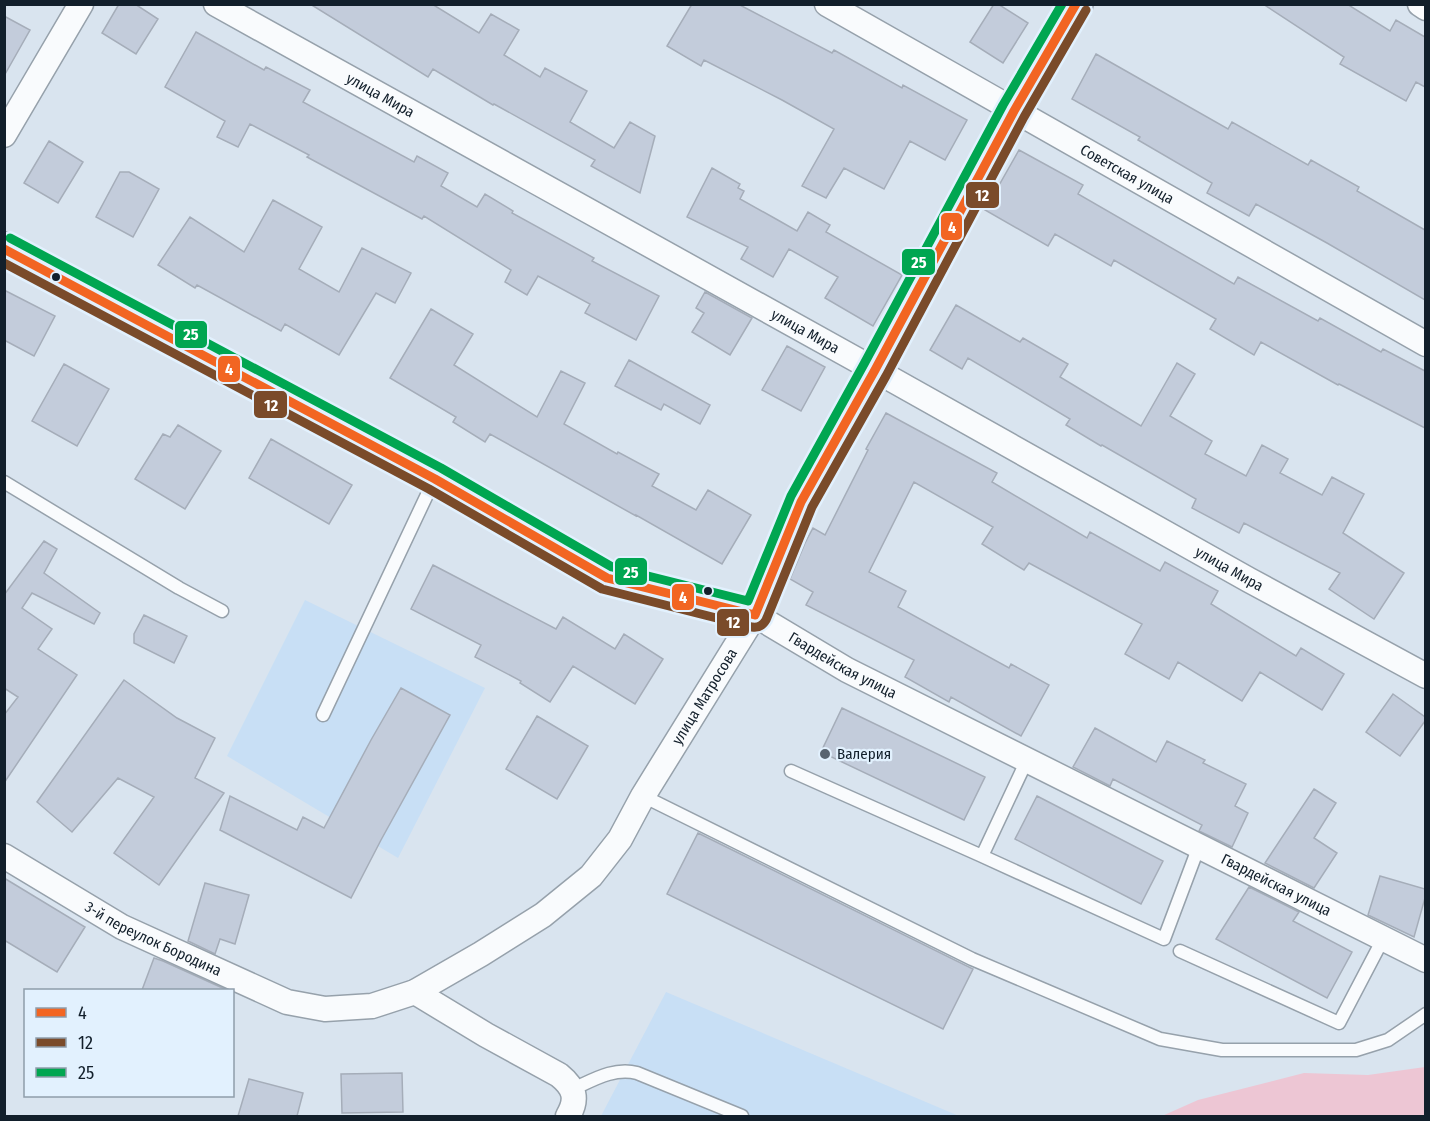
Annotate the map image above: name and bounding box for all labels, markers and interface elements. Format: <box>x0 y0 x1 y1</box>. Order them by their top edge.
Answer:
street label: улица Мира <box>343 69 418 121</box>
street label: Советская улица <box>1077 141 1177 208</box>
line badge: 12 <box>965 181 1000 209</box>
text: 12 <box>975 186 990 205</box>
line badge: 4 <box>940 212 963 241</box>
text: 4 <box>948 218 956 237</box>
line badge: 25 <box>901 248 936 276</box>
text: 25 <box>910 253 927 272</box>
unlabelled marker <box>50 271 62 283</box>
street label: улица Мира <box>768 305 842 357</box>
line badge: 25 <box>174 320 208 349</box>
text: 25 <box>182 325 199 344</box>
line badge: 4 <box>217 355 241 383</box>
text: 4 <box>225 360 233 379</box>
line badge: 12 <box>253 390 288 419</box>
text: 12 <box>264 396 279 415</box>
street label: улица Мира <box>1192 543 1266 595</box>
line badge: 25 <box>614 557 648 586</box>
text: 25 <box>622 563 639 582</box>
line badge: 4 <box>671 583 695 611</box>
unlabelled marker <box>702 585 714 597</box>
text: 4 <box>679 588 687 607</box>
line badge: 12 <box>716 608 750 637</box>
text: 12 <box>726 613 741 632</box>
street label: Гвардейская улица <box>786 628 900 702</box>
street label: улица Матросова <box>668 645 741 748</box>
place label: Валерия <box>837 745 891 763</box>
marker: Валерия <box>818 747 832 761</box>
street label: Гвардейская улица <box>1218 850 1334 920</box>
street label: 3-й переулок Бородина <box>82 898 224 980</box>
legend <box>24 989 234 1097</box>
text: 4 <box>78 1002 87 1024</box>
text: 12 <box>78 1032 93 1054</box>
text: 25 <box>78 1062 94 1084</box>

